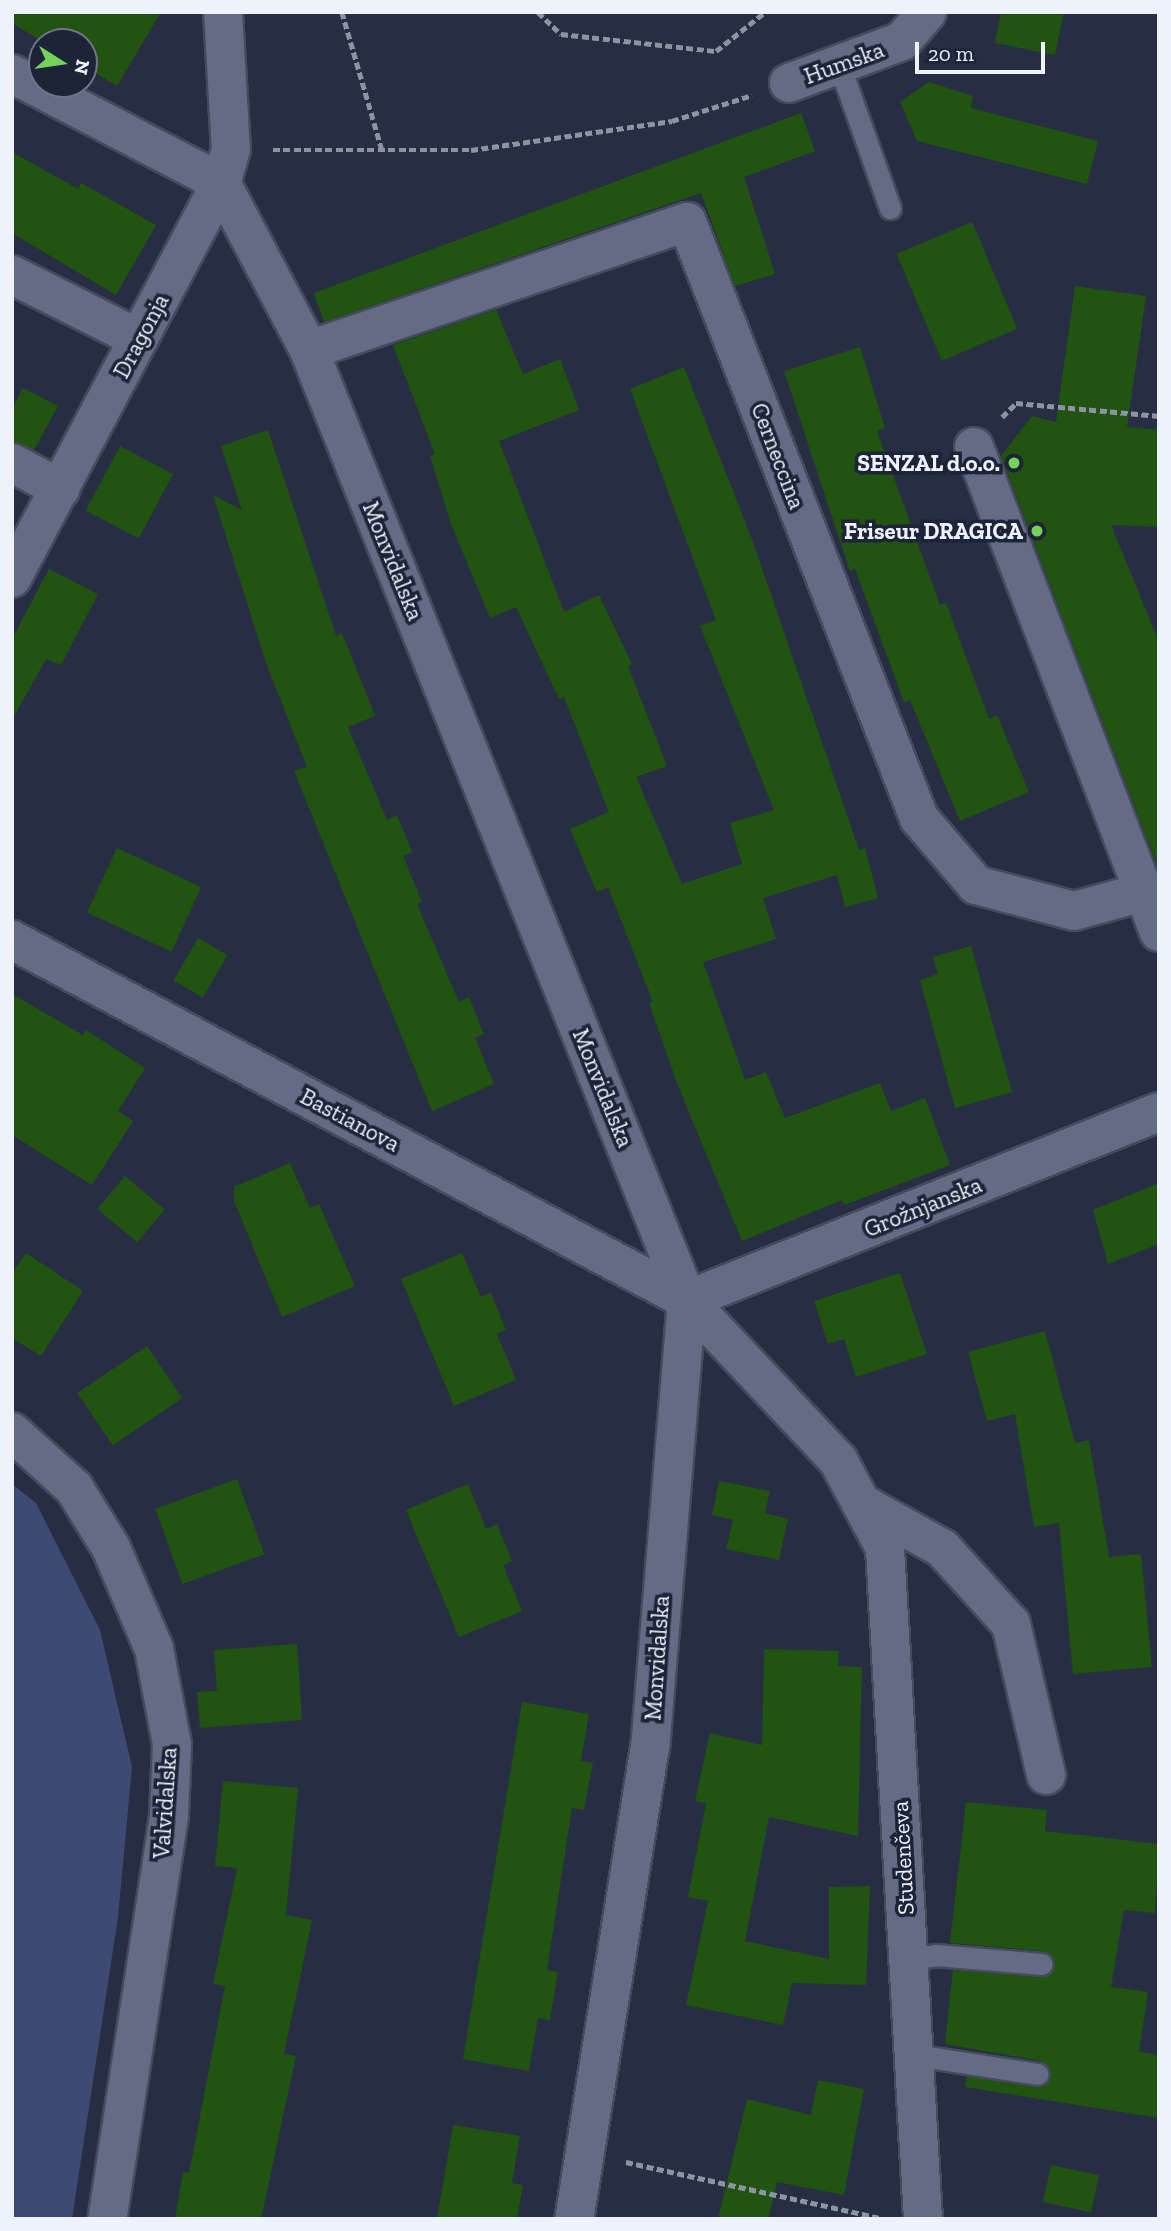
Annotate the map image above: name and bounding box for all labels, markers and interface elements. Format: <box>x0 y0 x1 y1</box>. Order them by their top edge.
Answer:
north arrow <box>28 28 98 98</box>
scale bar <box>919 28 1048 72</box>
street label: Humska <box>800 36 888 90</box>
text: 20 m <box>928 41 974 66</box>
text: N <box>69 58 95 77</box>
street label: Dragonja <box>107 289 175 383</box>
street label: Cerneccina <box>745 399 811 513</box>
place label: SENZAL d.o.o. <box>857 449 1000 477</box>
marker: SENZAL d.o.o. <box>1006 455 1022 471</box>
street label: Monvidalska <box>357 498 429 624</box>
place label: Friseur DRAGICA <box>844 517 1023 545</box>
marker: Friseur DRAGICA <box>1029 523 1045 539</box>
street label: Monvidalska <box>567 1025 639 1151</box>
street label: Bastianova <box>296 1082 404 1158</box>
street label: Grožnjanska <box>860 1171 986 1243</box>
street label: Monvidalska <box>639 1595 675 1721</box>
street label: Valvidalska <box>147 1746 183 1860</box>
street label: Studenčeva <box>886 1800 920 1916</box>

